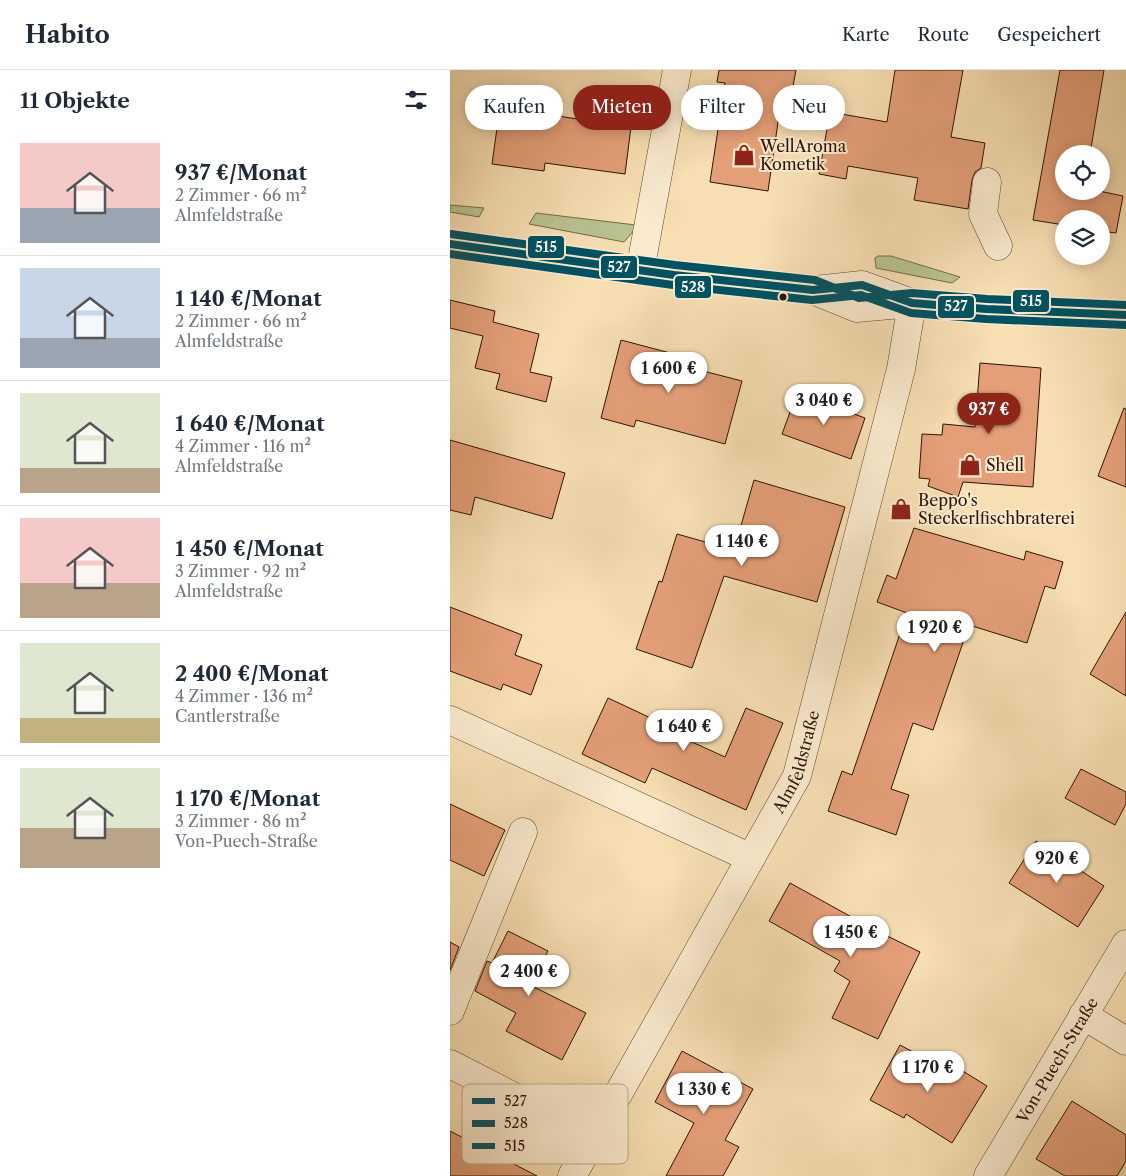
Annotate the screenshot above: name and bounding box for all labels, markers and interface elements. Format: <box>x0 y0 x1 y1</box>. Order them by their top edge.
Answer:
text: Habito <box>25 20 110 49</box>
text: Karte <box>842 24 890 46</box>
text: Route <box>918 24 969 46</box>
text: Gespeichert <box>997 24 1101 46</box>
chip: Kaufen <box>465 85 563 130</box>
chip: Mieten <box>573 85 671 130</box>
chip: Filter <box>681 85 763 130</box>
chip: Neu <box>773 85 845 130</box>
icon: filters <box>402 86 430 114</box>
text: 11 Objekte <box>20 88 130 113</box>
place label: WellAroma Kometik <box>759 136 847 174</box>
shop icon: WellAroma Kometik <box>731 142 757 168</box>
map controls <box>1055 145 1110 265</box>
button: locate <box>1055 145 1110 200</box>
text: 937 €/Monat <box>175 160 307 185</box>
icon: home <box>60 163 120 223</box>
text: 2 Zimmer · 66 m² <box>175 185 307 205</box>
text: Almfeldstraße <box>175 205 283 225</box>
button: layers <box>1055 210 1110 265</box>
line badge: 515 <box>527 235 565 259</box>
text: 515 <box>535 238 557 256</box>
line badge: 527 <box>600 255 638 279</box>
text: 527 <box>607 258 631 276</box>
line badge: 528 <box>674 275 712 299</box>
text: 528 <box>681 278 705 296</box>
text: 1 140 €/Monat <box>175 286 322 311</box>
icon: home <box>60 288 120 348</box>
line badge: 515 <box>1012 289 1050 313</box>
unlabelled marker <box>778 292 788 302</box>
text: 515 <box>1020 292 1042 310</box>
line badge: 527 <box>937 295 975 319</box>
text: 527 <box>944 297 968 315</box>
text: 2 Zimmer · 66 m² <box>175 311 307 331</box>
text: Almfeldstraße <box>175 331 283 351</box>
pin: 1 600 € <box>623 352 715 394</box>
text: 1 600 € <box>641 358 697 378</box>
pin: 3 040 € <box>778 384 870 426</box>
text: 3 040 € <box>795 390 853 410</box>
pin: 937 € <box>954 392 1024 435</box>
text: 937 € <box>968 399 1010 419</box>
text: 1 640 €/Monat <box>175 411 325 436</box>
icon: home <box>60 413 120 473</box>
text: 4 Zimmer · 116 m² <box>175 436 311 456</box>
shop icon: Shell <box>957 452 983 478</box>
place label: Shell <box>986 455 1024 475</box>
text: Almfeldstraße <box>175 456 283 476</box>
place label: Beppo's Steckerlfischbraterei <box>918 490 1075 528</box>
shop icon: Beppo's Steckerlfischbraterei <box>888 496 914 522</box>
pin: 1 140 € <box>696 524 788 567</box>
text: 1 140 € <box>716 531 768 551</box>
text: 1 450 €/Monat <box>175 536 324 561</box>
icon: home <box>60 538 120 598</box>
text: 3 Zimmer · 92 m² <box>175 561 306 581</box>
text: Almfeldstraße <box>175 581 283 601</box>
pin: 1 920 € <box>889 610 981 653</box>
text: 1 920 € <box>908 617 962 637</box>
text: 2 400 €/Monat <box>175 661 328 686</box>
icon: home <box>60 663 120 723</box>
text: 4 Zimmer · 136 m² <box>175 686 313 706</box>
text: Cantlerstraße <box>175 706 280 726</box>
street label: Almfeldstraße <box>768 708 823 818</box>
pin: 1 640 € <box>638 710 730 752</box>
text: 1 640 € <box>657 716 711 736</box>
text: 1 170 €/Monat <box>175 786 320 811</box>
icon: home <box>60 788 120 848</box>
text: 3 Zimmer · 86 m² <box>175 811 307 831</box>
text: Von-Puech-Straße <box>175 831 318 851</box>
pin: 920 € <box>1022 842 1092 884</box>
text: 920 € <box>1035 848 1079 868</box>
pin: 1 450 € <box>805 916 897 958</box>
text: 1 450 € <box>824 922 878 942</box>
pin: 2 400 € <box>483 954 575 997</box>
text: 2 400 € <box>500 961 558 981</box>
street label: Von-Puech-Straße <box>1011 993 1102 1127</box>
pin: 1 170 € <box>882 1050 974 1093</box>
text: 1 170 € <box>902 1057 954 1077</box>
pin: 1 330 € <box>658 1072 750 1115</box>
text: 1 330 € <box>677 1079 731 1099</box>
legend <box>462 1084 628 1164</box>
text: 527 <box>504 1092 527 1110</box>
text: 528 <box>504 1114 528 1132</box>
text: 515 <box>504 1137 525 1155</box>

